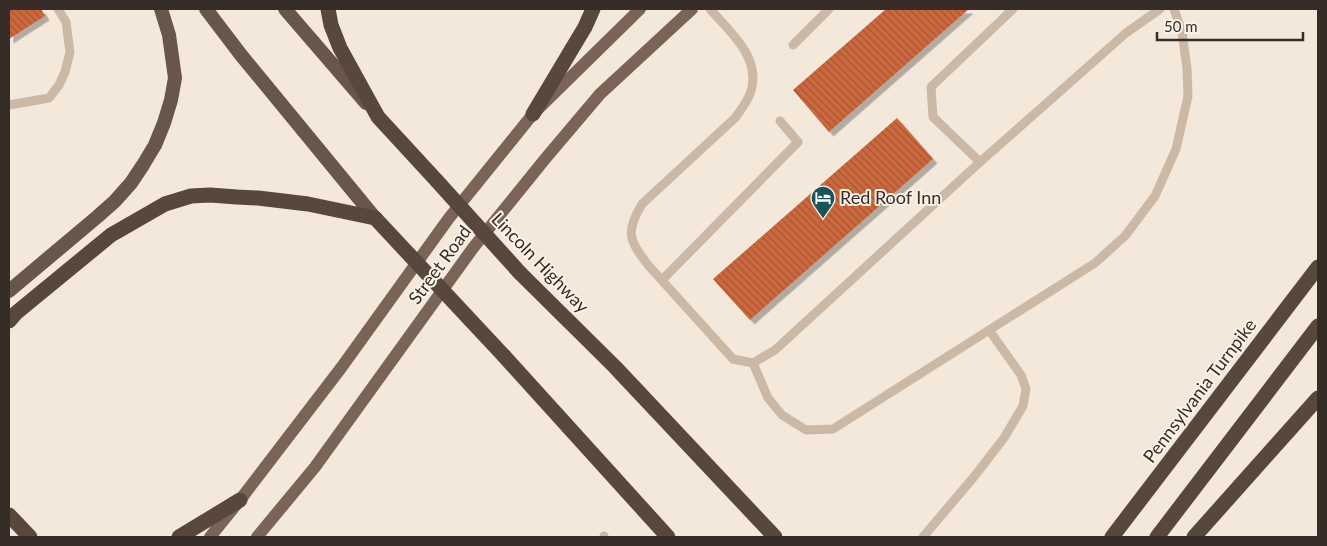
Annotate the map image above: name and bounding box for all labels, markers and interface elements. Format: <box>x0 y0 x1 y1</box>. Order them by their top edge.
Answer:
scale bar <box>1157 10 1303 42</box>
text: 50 m <box>1164 17 1198 35</box>
hotel icon: Red Roof Inn <box>810 185 836 219</box>
place label: Red Roof Inn <box>840 186 941 208</box>
street label: Lincoln Highway <box>487 208 594 317</box>
street label: Street Road <box>403 221 475 308</box>
street label: Pennsylvania Turnpike <box>1138 314 1260 467</box>

